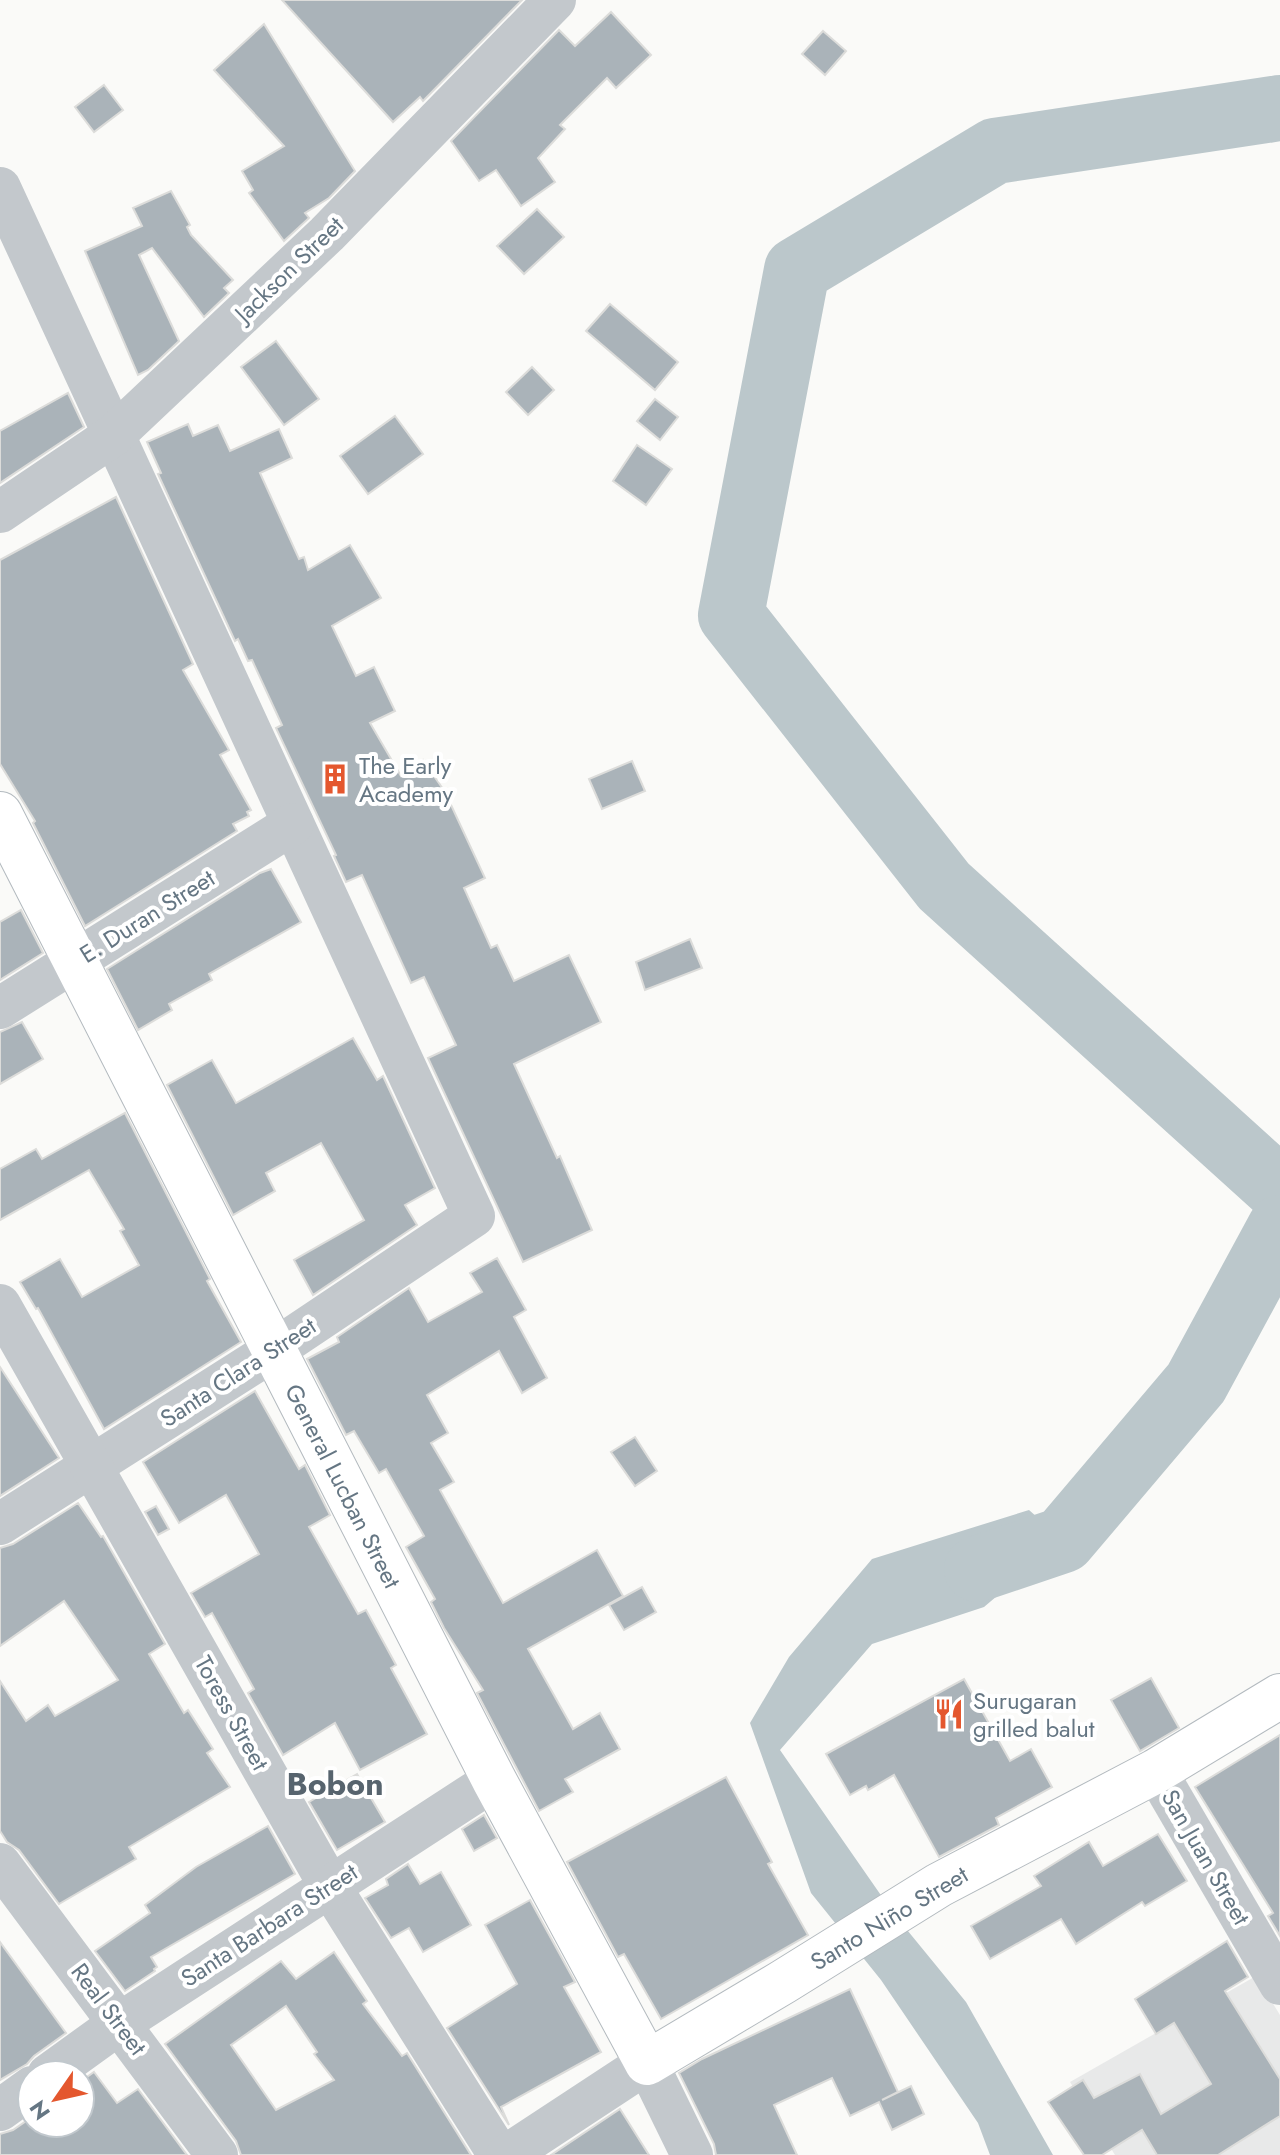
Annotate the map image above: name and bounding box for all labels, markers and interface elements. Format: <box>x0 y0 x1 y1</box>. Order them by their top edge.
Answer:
street label: Jackson Street <box>225 208 351 332</box>
place label: The Early Academy <box>359 748 453 811</box>
building icon: The Early Academy <box>318 762 352 796</box>
street label: E. Duran Street <box>73 860 221 971</box>
street label: Santa Clara Street <box>153 1308 323 1436</box>
street label: General Lucban Street <box>276 1378 410 1594</box>
street label: Toress Street <box>186 1649 278 1777</box>
place label: Surugaran grilled balut <box>973 1683 1095 1746</box>
restaurant icon: Surugaran grilled balut <box>932 1697 966 1731</box>
district label: Bobon <box>286 1761 384 1807</box>
street label: San Juan Street <box>1153 1783 1259 1932</box>
street label: Santa Barbara Street <box>174 1855 364 1995</box>
street label: Santo Niño Street <box>804 1857 975 1979</box>
street label: Real Street <box>63 1956 155 2063</box>
north arrow <box>16 2059 96 2139</box>
text: N <box>21 2094 58 2126</box>

